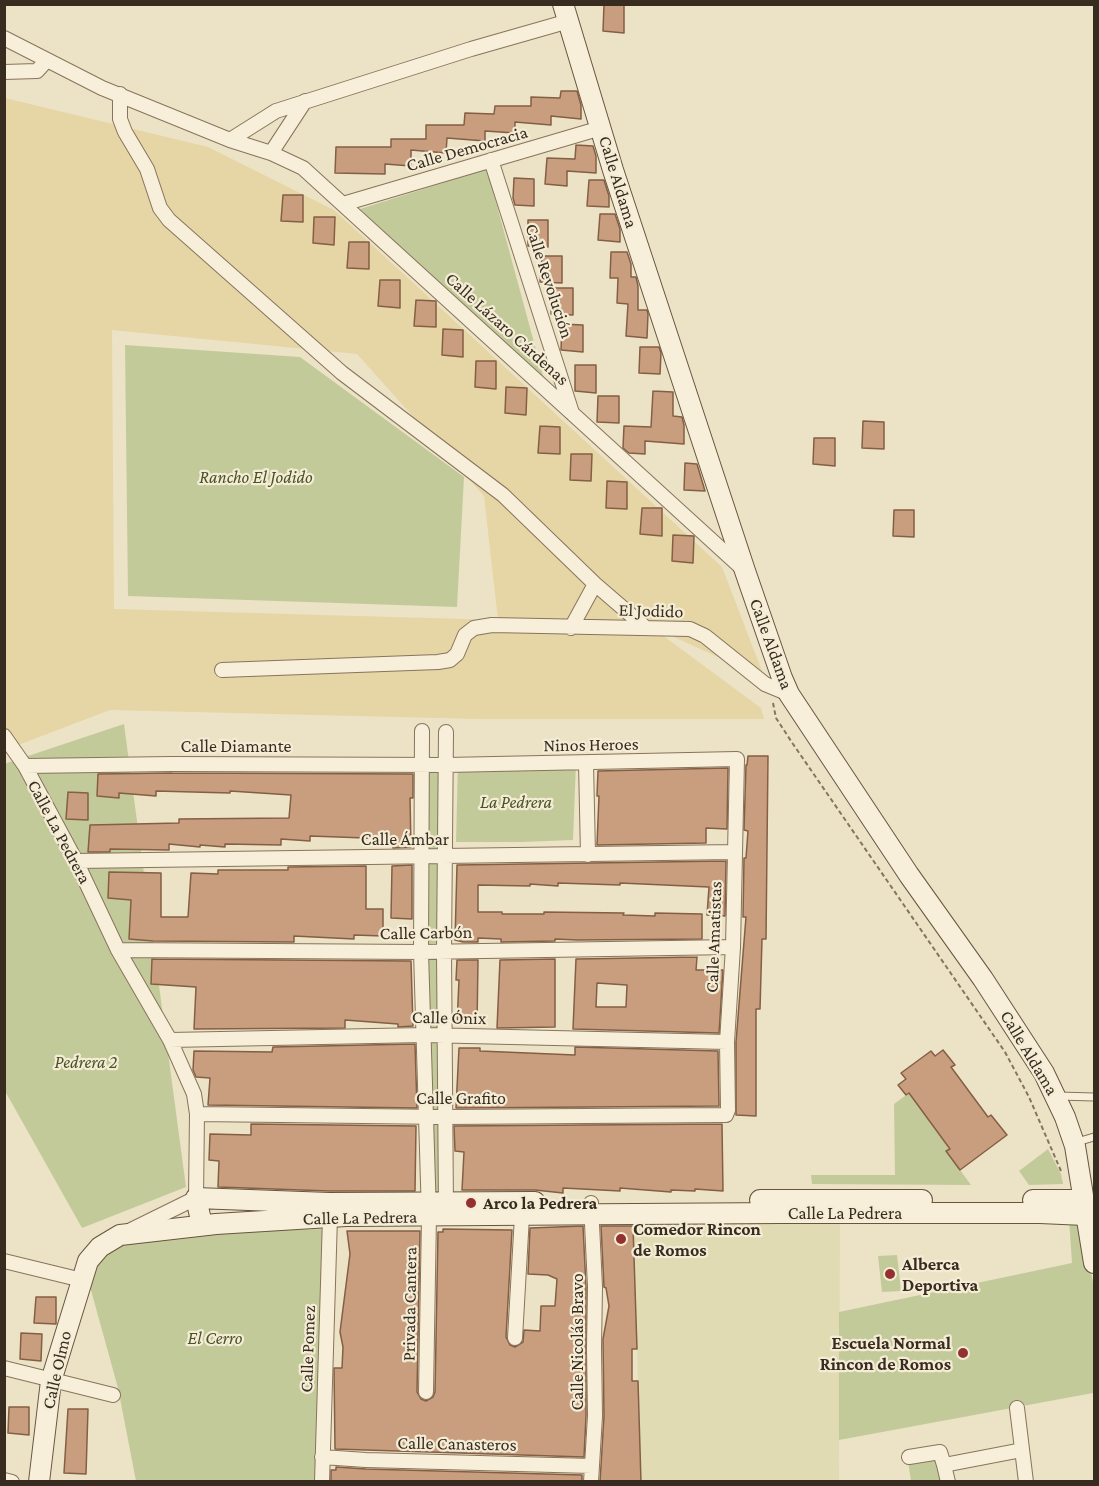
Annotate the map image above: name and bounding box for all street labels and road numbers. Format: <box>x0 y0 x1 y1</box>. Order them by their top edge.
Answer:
street label: Calle Democracia <box>404 121 530 177</box>
street label: Calle Aldama <box>594 133 642 231</box>
street label: Calle Revolución <box>520 221 578 341</box>
street label: Calle Lázaro Cárdenas <box>441 268 573 390</box>
street label: Calle Aldama <box>745 596 797 692</box>
street label: El Jodido <box>618 599 684 623</box>
street label: Ninos Heroes <box>543 733 639 757</box>
street label: Calle Diamante <box>181 735 291 757</box>
street label: Calle La Pedrera <box>23 776 95 888</box>
street label: Calle Ámbar <box>361 828 449 850</box>
street label: Calle Amatistas <box>701 881 727 993</box>
street label: Calle Carbón <box>380 921 472 945</box>
street label: Calle Ónix <box>412 1007 486 1029</box>
street label: Calle Aldama <box>995 1007 1063 1099</box>
street label: Calle Grafito <box>416 1087 506 1109</box>
street label: Calle La Pedrera <box>788 1202 902 1224</box>
street label: Calle La Pedrera <box>302 1206 418 1230</box>
street label: Privada Cantera <box>398 1247 422 1361</box>
street label: Calle Nicolás Bravo <box>566 1273 588 1411</box>
street label: Calle Pomez <box>296 1305 320 1393</box>
street label: Calle Olmo <box>38 1329 76 1411</box>
street label: Calle Canasteros <box>397 1432 517 1456</box>

